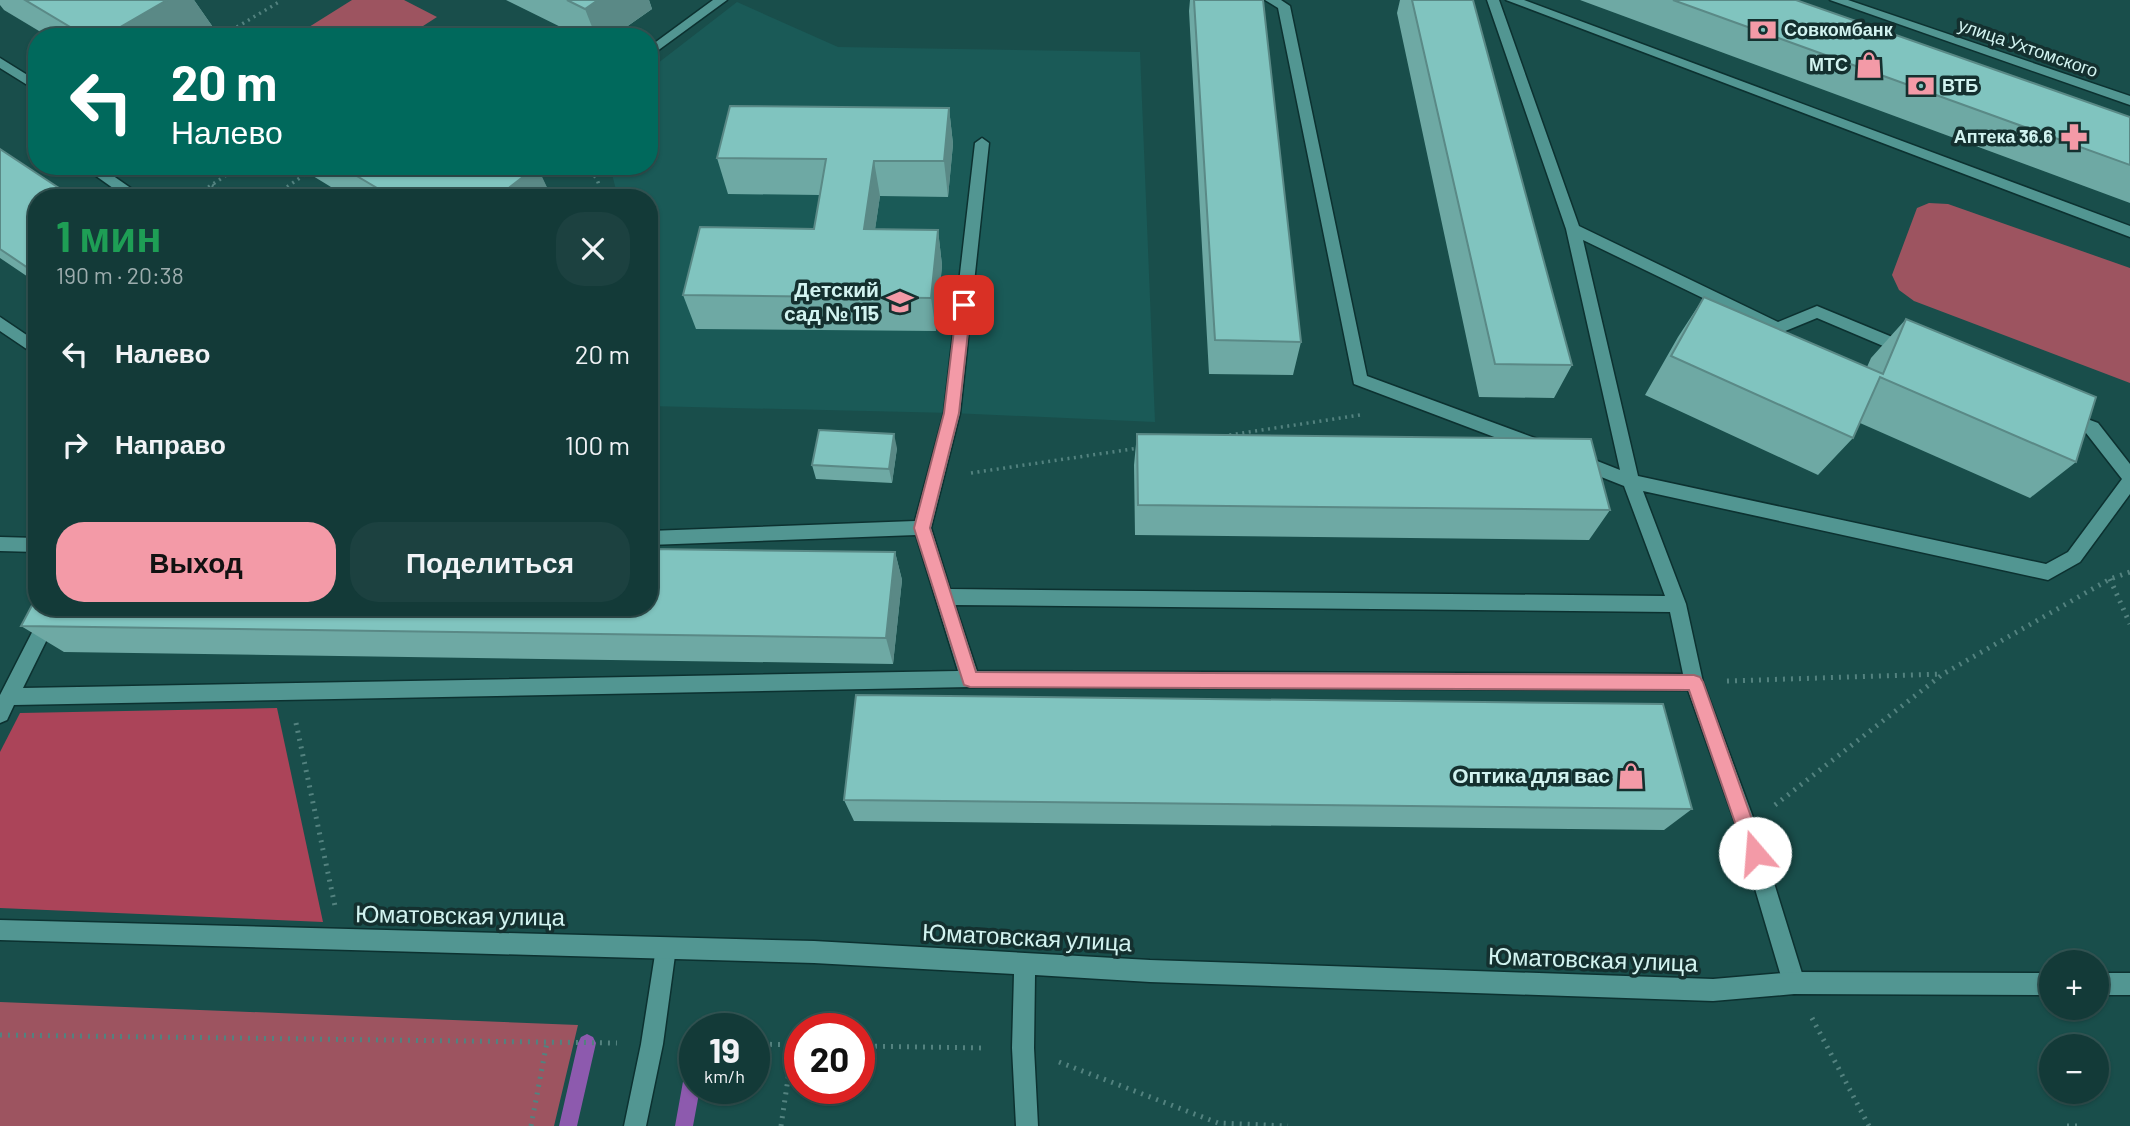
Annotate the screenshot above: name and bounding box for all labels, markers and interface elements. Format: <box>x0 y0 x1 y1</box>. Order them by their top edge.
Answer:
street label: улица Ухтомского <box>1956 13 2101 81</box>
bank icon: Совкомбанк <box>1748 15 1778 45</box>
place label: Совкомбанк <box>1784 18 1894 40</box>
shop icon: МТС <box>1854 50 1884 80</box>
text: 20 m <box>171 52 277 111</box>
place label: МТС <box>1809 53 1848 75</box>
icon: left <box>56 56 147 147</box>
bank icon: ВТБ <box>1906 71 1936 101</box>
place label: ВТБ <box>1942 74 1978 96</box>
text: Налево <box>171 112 283 150</box>
pharmacy icon: Аптека 36.6 <box>2059 122 2089 152</box>
place label: Аптека 36.6 <box>1954 125 2053 147</box>
text: 1 мин <box>56 210 162 260</box>
button: close <box>556 212 630 286</box>
text: 190 m · 20:38 <box>56 261 184 289</box>
pin <box>934 275 994 335</box>
place label: Детский сад № 115 <box>784 276 879 325</box>
icon: arrive <box>945 286 983 324</box>
school or university icon: Детский сад № 115 <box>885 287 915 317</box>
icon: left <box>56 335 94 373</box>
text: Налево <box>115 337 210 368</box>
text: 20 m <box>575 338 630 369</box>
icon: right <box>56 426 94 464</box>
text: Направо <box>115 428 226 459</box>
text: 100 m <box>565 429 630 460</box>
button: Выход <box>56 522 336 602</box>
button: Поделиться <box>350 522 630 602</box>
shop icon: Оптика для вас <box>1616 761 1646 791</box>
place label: Оптика для вас <box>1452 762 1610 787</box>
position arrow <box>1718 816 1792 890</box>
street label: Юматовская улица <box>355 898 566 931</box>
street label: Юматовская улица <box>921 917 1133 957</box>
street label: Юматовская улица <box>1488 940 1699 977</box>
map controls <box>2039 950 2109 1104</box>
button: + <box>2039 950 2109 1020</box>
speed limit sign: 20 <box>784 1013 875 1104</box>
text: 19 <box>709 1028 740 1070</box>
button: − <box>2039 1034 2109 1104</box>
text: km/h <box>704 1065 745 1087</box>

